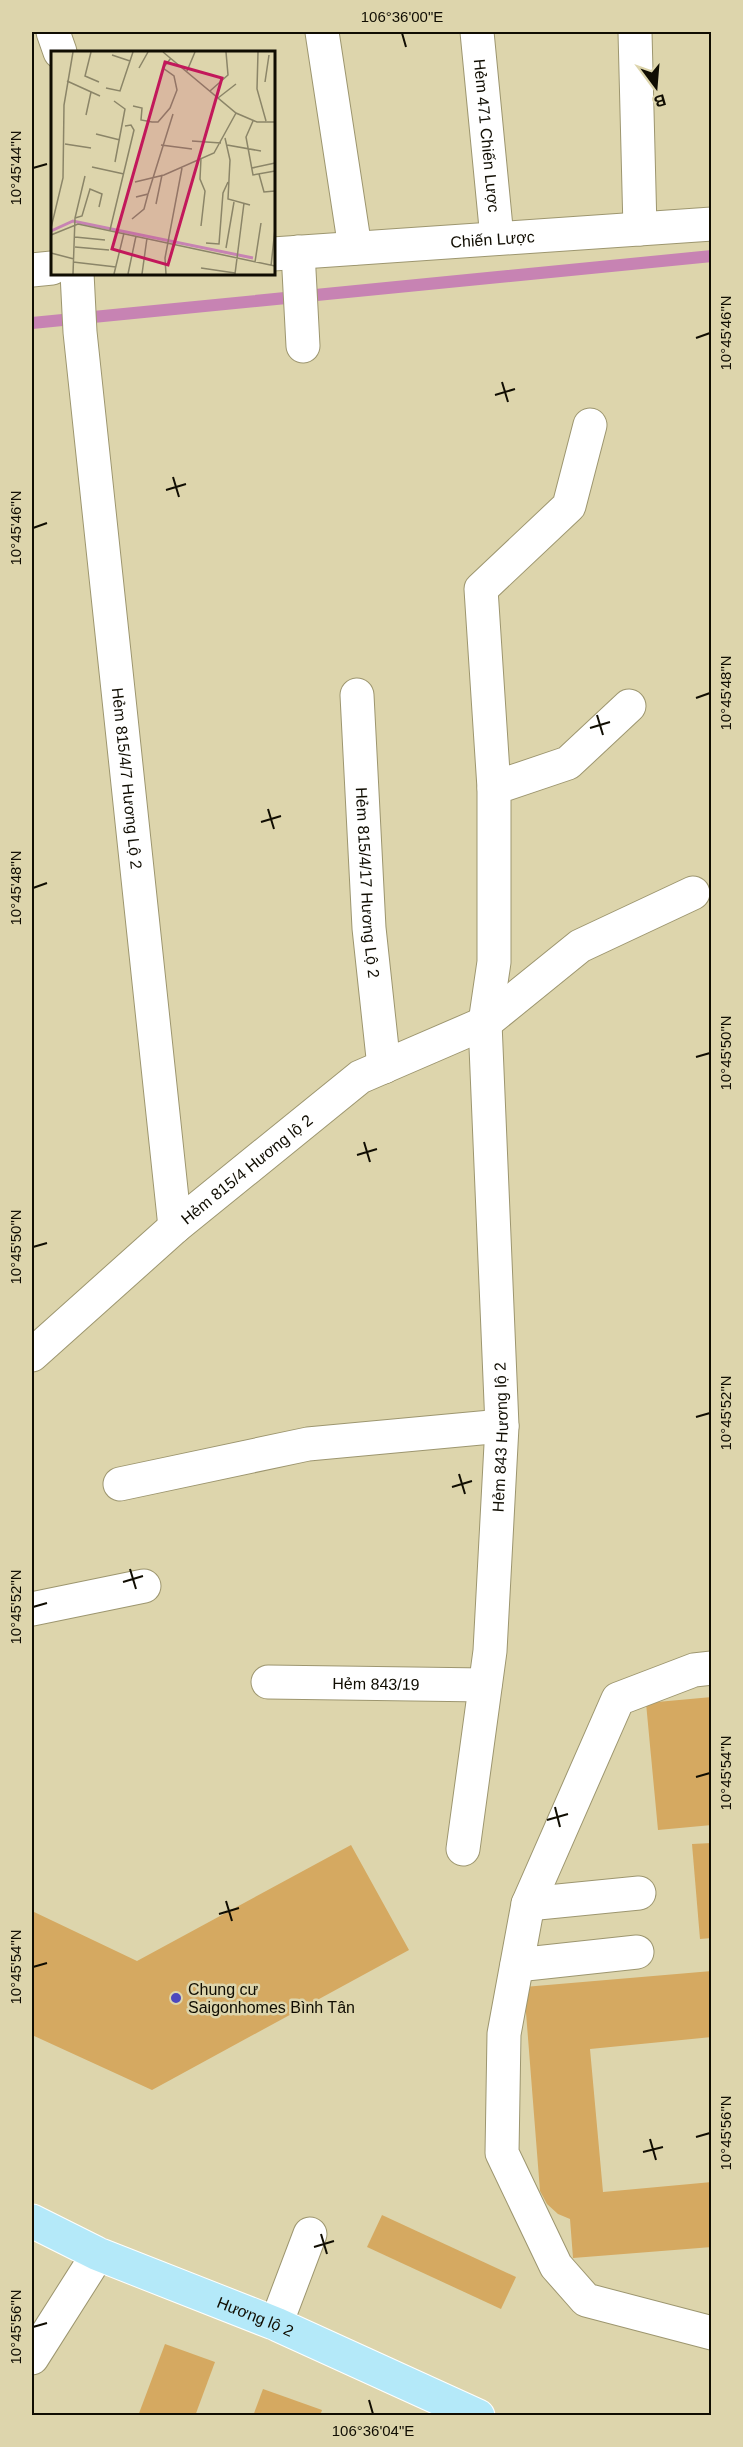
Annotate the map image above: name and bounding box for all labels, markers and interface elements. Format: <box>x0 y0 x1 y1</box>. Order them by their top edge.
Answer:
text: 106°36'00"E <box>361 8 443 25</box>
inset map <box>51 51 274 274</box>
north arrow <box>626 57 686 117</box>
street label: Hẻm 471 Chiến Lược <box>471 58 503 213</box>
text: B <box>652 91 668 111</box>
text: 10°45'44"N <box>7 130 24 206</box>
street label: Chiến Lược <box>450 228 535 250</box>
text: 10°45'46"N <box>717 295 734 371</box>
text: 10°45'46"N <box>7 490 24 566</box>
text: 10°45'48"N <box>717 655 734 731</box>
street label: Hẻm 815/4/7 Hương Lộ 2 <box>109 687 145 870</box>
street label: Hẻm 815/4/17 Hương Lộ 2 <box>353 787 383 979</box>
text: 10°45'48"N <box>7 850 24 926</box>
text: 10°45'50"N <box>717 1015 734 1091</box>
street label: Hẻm 815/4 Hương lộ 2 <box>178 1111 316 1227</box>
text: 10°45'50"N <box>7 1209 24 1285</box>
street label: Hẻm 843 Hương lộ 2 <box>489 1362 511 1513</box>
text: 10°45'52"N <box>717 1375 734 1451</box>
text: 10°45'52"N <box>7 1569 24 1645</box>
street label: Hẻm 843/19 <box>332 1674 420 1693</box>
text: 10°45'54"N <box>717 1735 734 1811</box>
text: 10°45'54"N <box>7 1929 24 2005</box>
place label: Chung cư Saigonhomes Bình Tân <box>188 1981 355 2016</box>
marker: Chung cư Saigonhomes Bình Tân <box>169 1991 183 2005</box>
text: 10°45'56"N <box>717 2095 734 2171</box>
text: 10°45'56"N <box>7 2289 24 2365</box>
street label: Hương lộ 2 <box>215 2293 296 2339</box>
text: 106°36'04"E <box>332 2422 414 2439</box>

